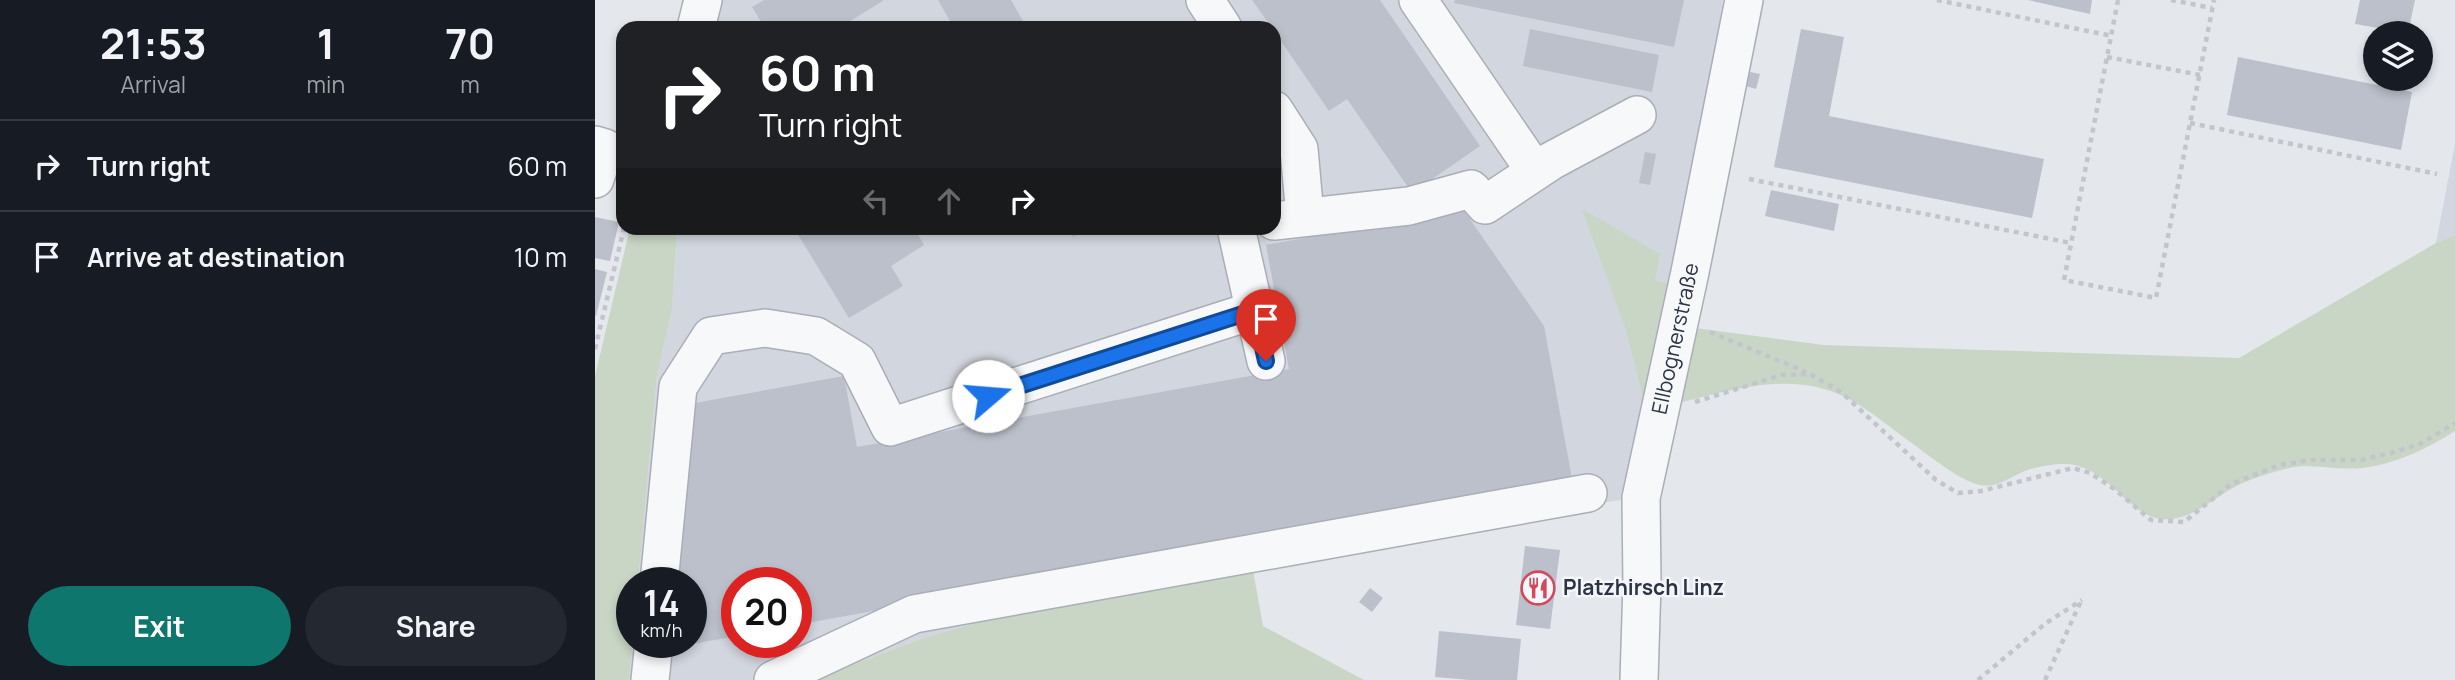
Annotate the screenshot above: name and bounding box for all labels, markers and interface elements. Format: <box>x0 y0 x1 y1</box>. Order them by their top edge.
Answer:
text: 21:53 <box>100 14 207 72</box>
text: 1 <box>317 14 335 72</box>
text: 70 <box>445 14 495 72</box>
map controls <box>2363 21 2433 91</box>
button: layers <box>2363 21 2433 91</box>
text: 60 m <box>759 39 876 106</box>
icon: right <box>644 49 735 140</box>
text: Arrival <box>120 68 186 100</box>
text: min <box>307 68 345 100</box>
text: m <box>460 68 480 100</box>
text: Turn right <box>759 103 902 147</box>
icon: right <box>28 147 66 185</box>
text: Turn right <box>87 148 211 184</box>
text: 60 m <box>508 148 567 184</box>
icon: left <box>857 182 895 220</box>
icon: ahead <box>930 182 968 220</box>
icon: right <box>1003 182 1041 220</box>
icon: arrive <box>28 238 66 276</box>
text: Arrive at destination <box>87 239 345 275</box>
text: 10 m <box>514 239 567 275</box>
street label: Ellbognerstraße <box>1645 261 1704 417</box>
pin <box>1236 289 1296 361</box>
icon: arrive <box>1247 300 1285 338</box>
position arrow <box>951 359 1025 433</box>
speed limit sign: 20 <box>721 567 812 658</box>
restaurant icon: Platzhirsch Linz <box>1519 569 1557 607</box>
place label: Platzhirsch Linz <box>1563 573 1724 601</box>
text: 14 <box>643 579 680 627</box>
button: Exit <box>28 586 291 666</box>
button: Share <box>305 586 567 666</box>
text: km/h <box>641 618 682 642</box>

